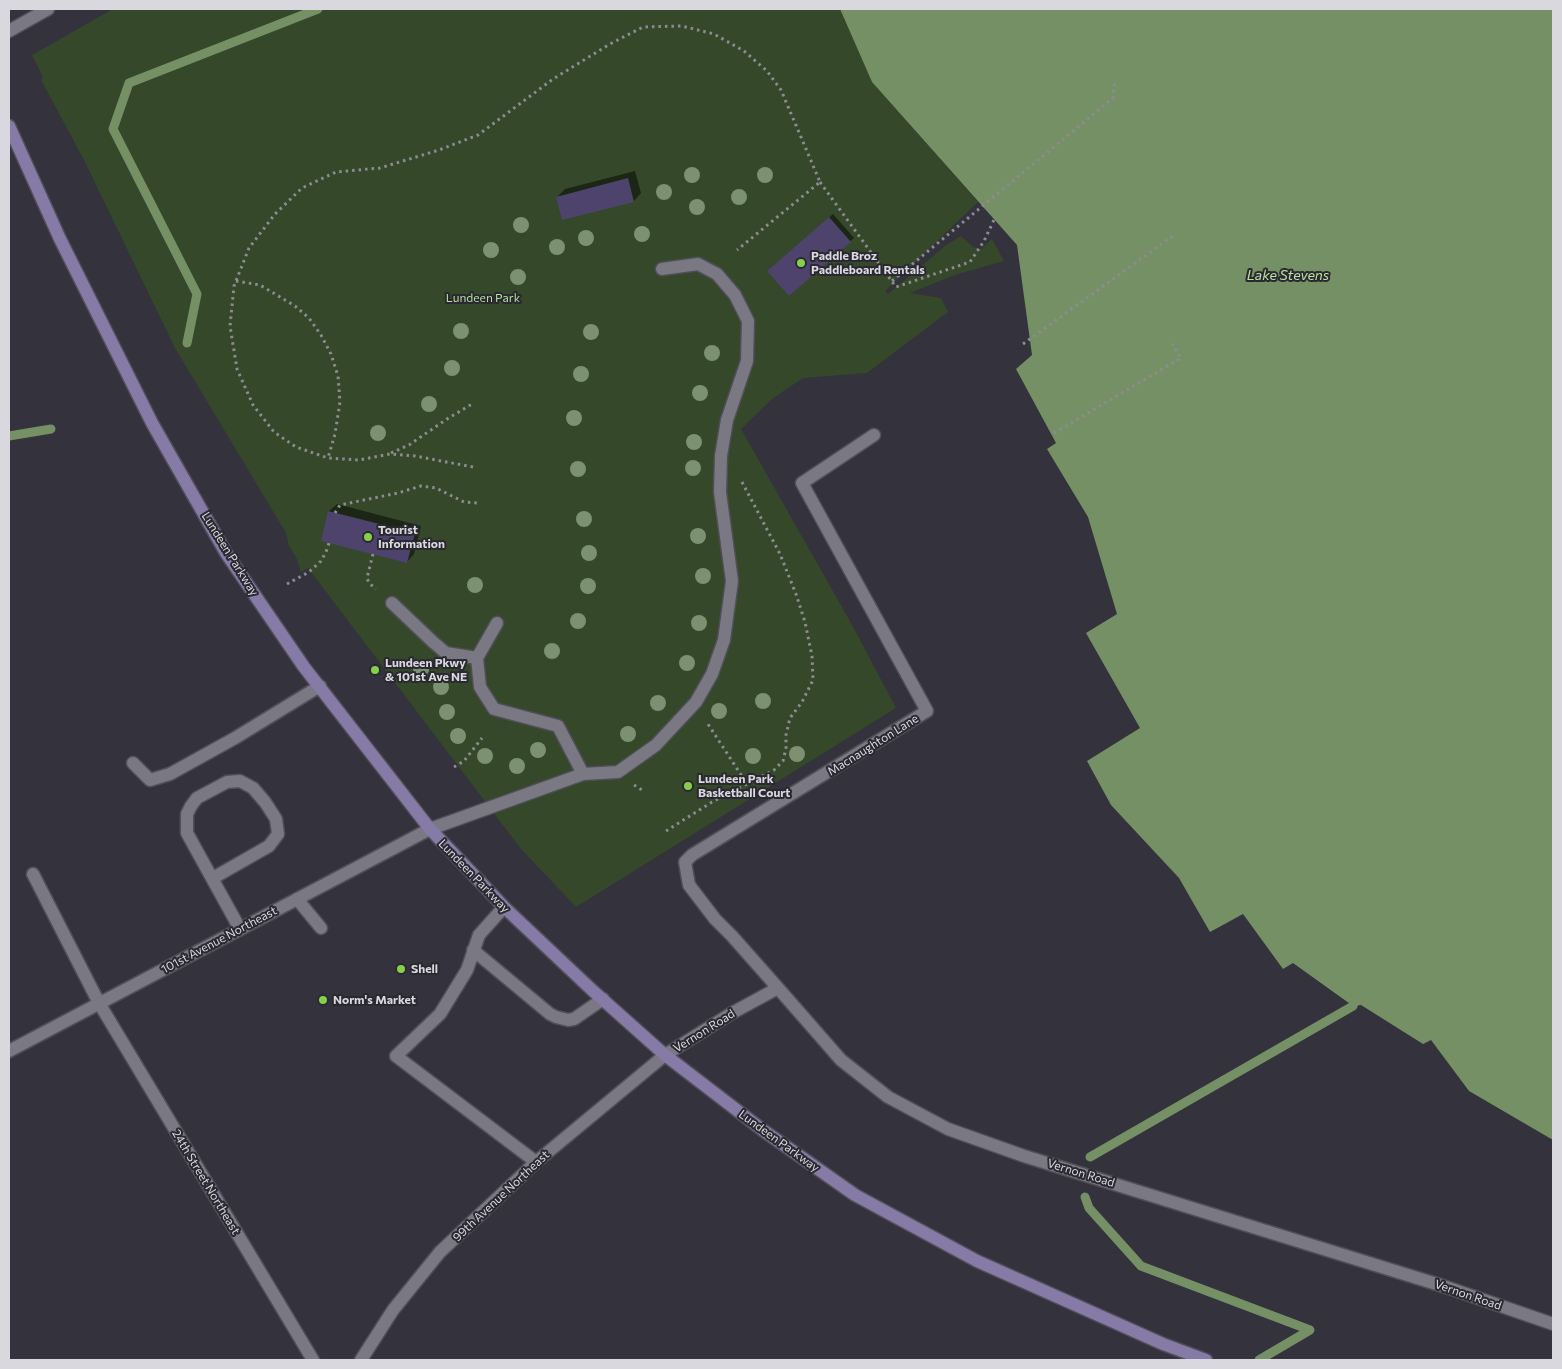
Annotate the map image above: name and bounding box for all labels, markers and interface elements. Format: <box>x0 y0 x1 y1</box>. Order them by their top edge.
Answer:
place label: Paddle Broz Paddleboard Rentals <box>811 249 925 277</box>
marker: Paddle Broz Paddleboard Rentals <box>795 257 807 269</box>
water label: Lake Stevens <box>1247 267 1329 283</box>
park label: Lundeen Park <box>446 291 520 305</box>
street label: Lundeen Parkway <box>198 509 262 599</box>
place label: Tourist Information <box>378 523 445 551</box>
marker: Tourist Information <box>362 531 374 543</box>
place label: Lundeen Pkwy & 101st Ave NE <box>385 656 467 684</box>
marker: Lundeen Pkwy & 101st Ave NE <box>369 664 381 676</box>
street label: Macnaughton Lane <box>825 711 921 779</box>
place label: Lundeen Park Basketball Court <box>698 772 790 800</box>
marker: Lundeen Park Basketball Court <box>682 780 694 792</box>
street label: Lundeen Parkway <box>435 836 513 916</box>
street label: 101st Avenue Northeast <box>159 903 279 977</box>
place label: Shell <box>411 962 438 976</box>
marker: Shell <box>395 963 407 975</box>
place label: Norm's Market <box>333 993 416 1007</box>
marker: Norm's Market <box>317 994 329 1006</box>
street label: Vernon Road <box>671 1006 737 1056</box>
street label: Lundeen Parkway <box>736 1107 822 1175</box>
street label: 24th Street Northeast <box>169 1127 243 1237</box>
street label: 99th Avenue Northeast <box>450 1148 552 1244</box>
street label: Vernon Road <box>1046 1156 1116 1190</box>
street label: Vernon Road <box>1433 1277 1503 1313</box>

